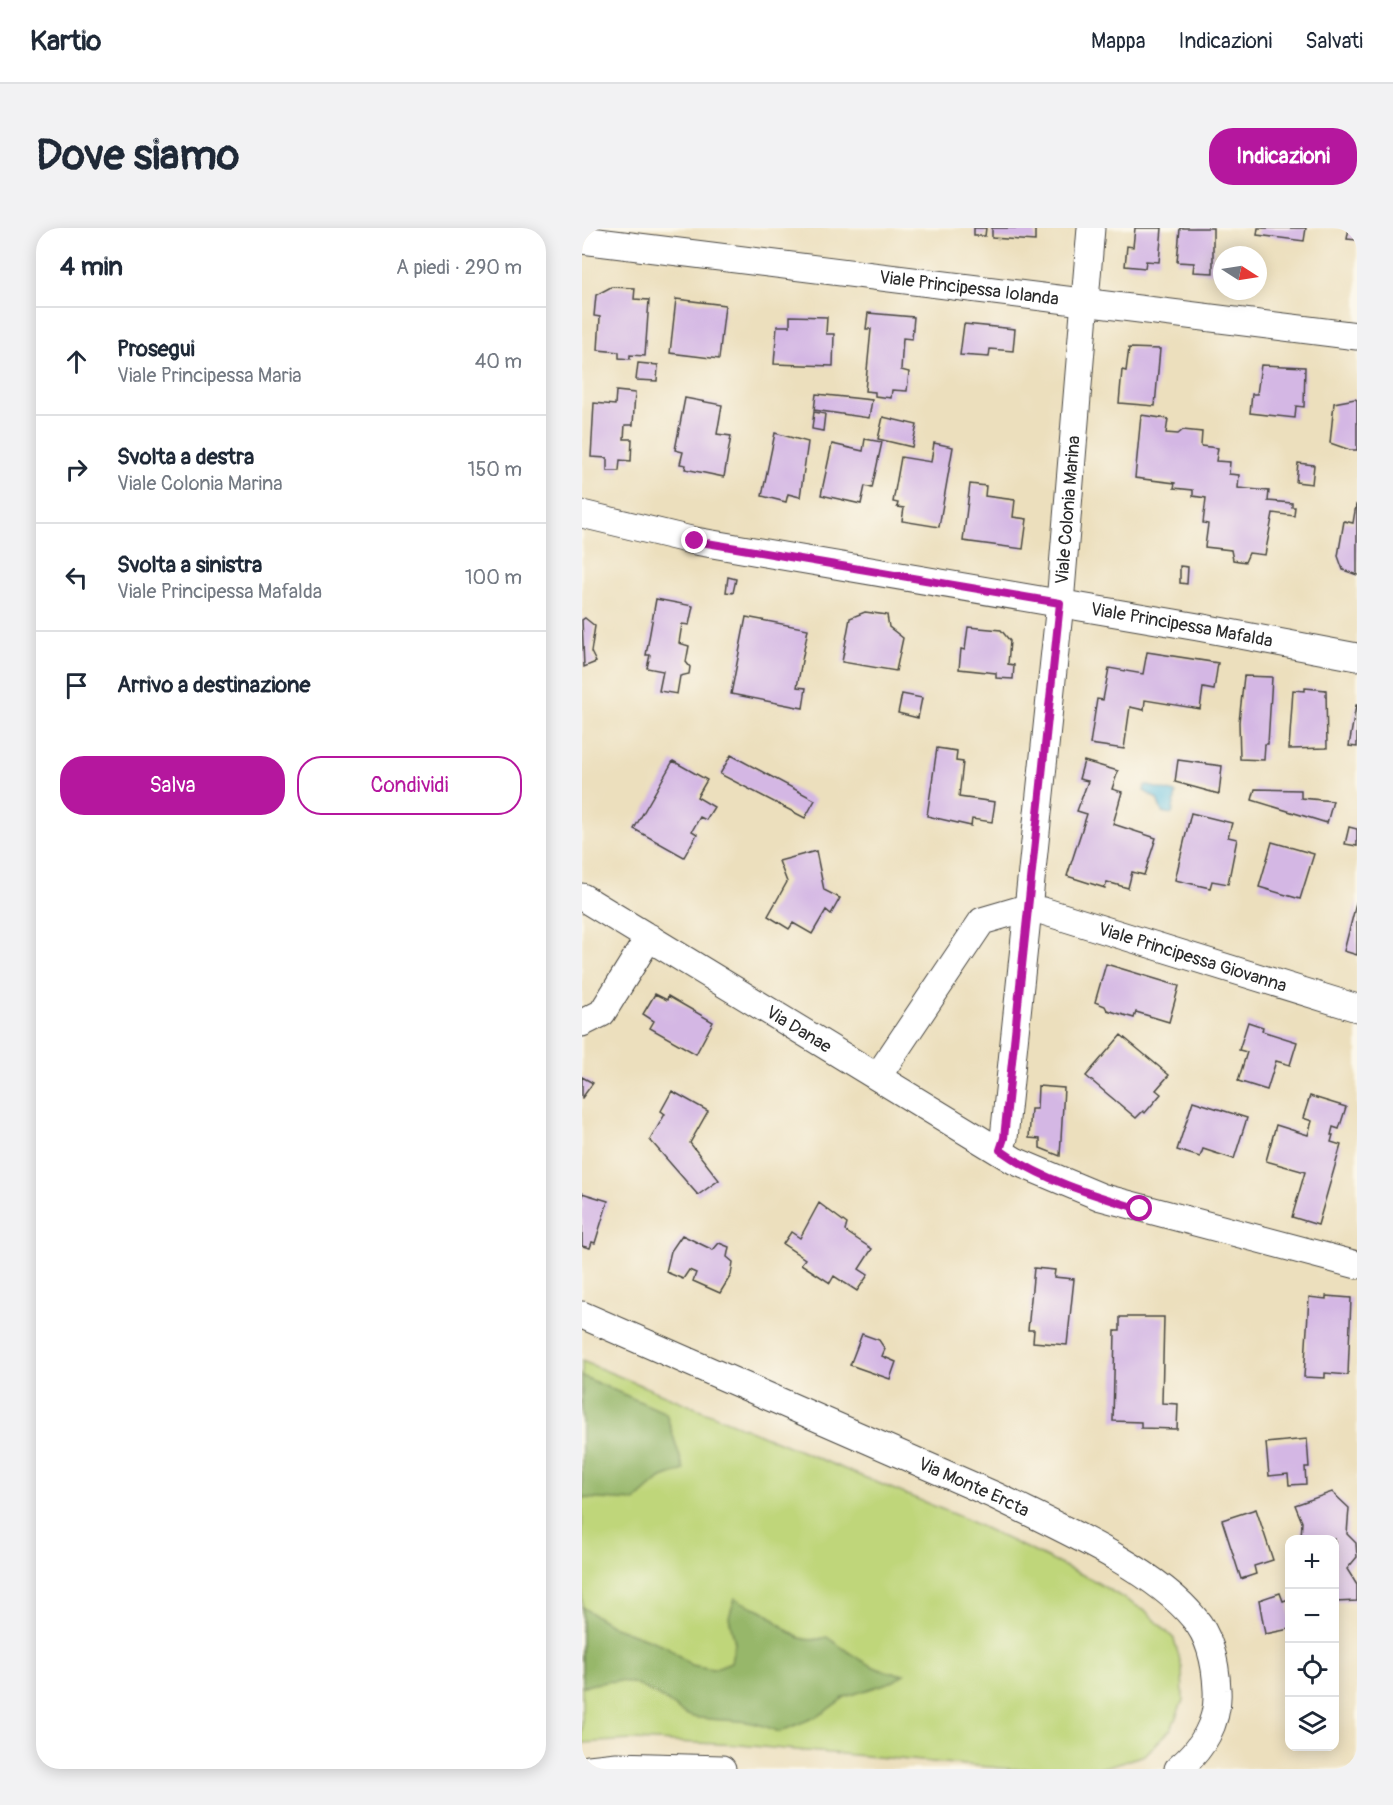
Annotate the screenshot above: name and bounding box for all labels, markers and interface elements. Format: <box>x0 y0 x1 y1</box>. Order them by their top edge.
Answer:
text: Kartio <box>30 24 101 59</box>
text: Mappa <box>1091 28 1146 55</box>
text: Indicazioni <box>1179 28 1272 55</box>
text: Salvati <box>1305 28 1363 55</box>
button: Indicazioni <box>1209 128 1357 185</box>
text: Dove siamo <box>36 130 239 182</box>
north arrow <box>1213 246 1267 300</box>
text: 4 min <box>60 251 123 283</box>
text: A piedi · 290 m <box>396 255 522 280</box>
street label: Viale Principessa Iolanda <box>878 266 1060 311</box>
text: Prosegui <box>117 335 195 363</box>
icon: ahead <box>60 345 93 378</box>
text: 40 m <box>475 349 522 374</box>
text: Viale Principessa Maria <box>117 363 302 388</box>
street label: Viale Colonia Marina <box>1051 435 1086 585</box>
text: Svolta a destra <box>117 443 254 471</box>
icon: right <box>60 453 93 486</box>
text: 150 m <box>468 457 522 482</box>
text: Viale Colonia Marina <box>117 471 283 496</box>
route end <box>681 527 707 553</box>
text: Svolta a sinistra <box>117 551 262 579</box>
icon: left <box>60 561 93 594</box>
text: 100 m <box>465 565 522 590</box>
text: Viale Principessa Mafalda <box>117 579 322 604</box>
street label: Viale Principessa Mafalda <box>1089 598 1275 653</box>
icon: arrive <box>60 669 93 702</box>
text: Arrivo a destinazione <box>117 671 310 699</box>
button: Salva <box>60 756 285 815</box>
button: Condividi <box>297 756 522 815</box>
street label: Viale Principessa Giovanna <box>1095 918 1290 998</box>
street label: Via Danae <box>762 1001 836 1059</box>
route start <box>1126 1195 1152 1221</box>
street label: Via Monte Ercta <box>915 1452 1033 1522</box>
map controls <box>1285 1535 1339 1751</box>
button: + <box>1285 1535 1339 1589</box>
button: − <box>1285 1589 1339 1643</box>
button: locate <box>1285 1643 1339 1697</box>
button: layers <box>1285 1697 1339 1751</box>

